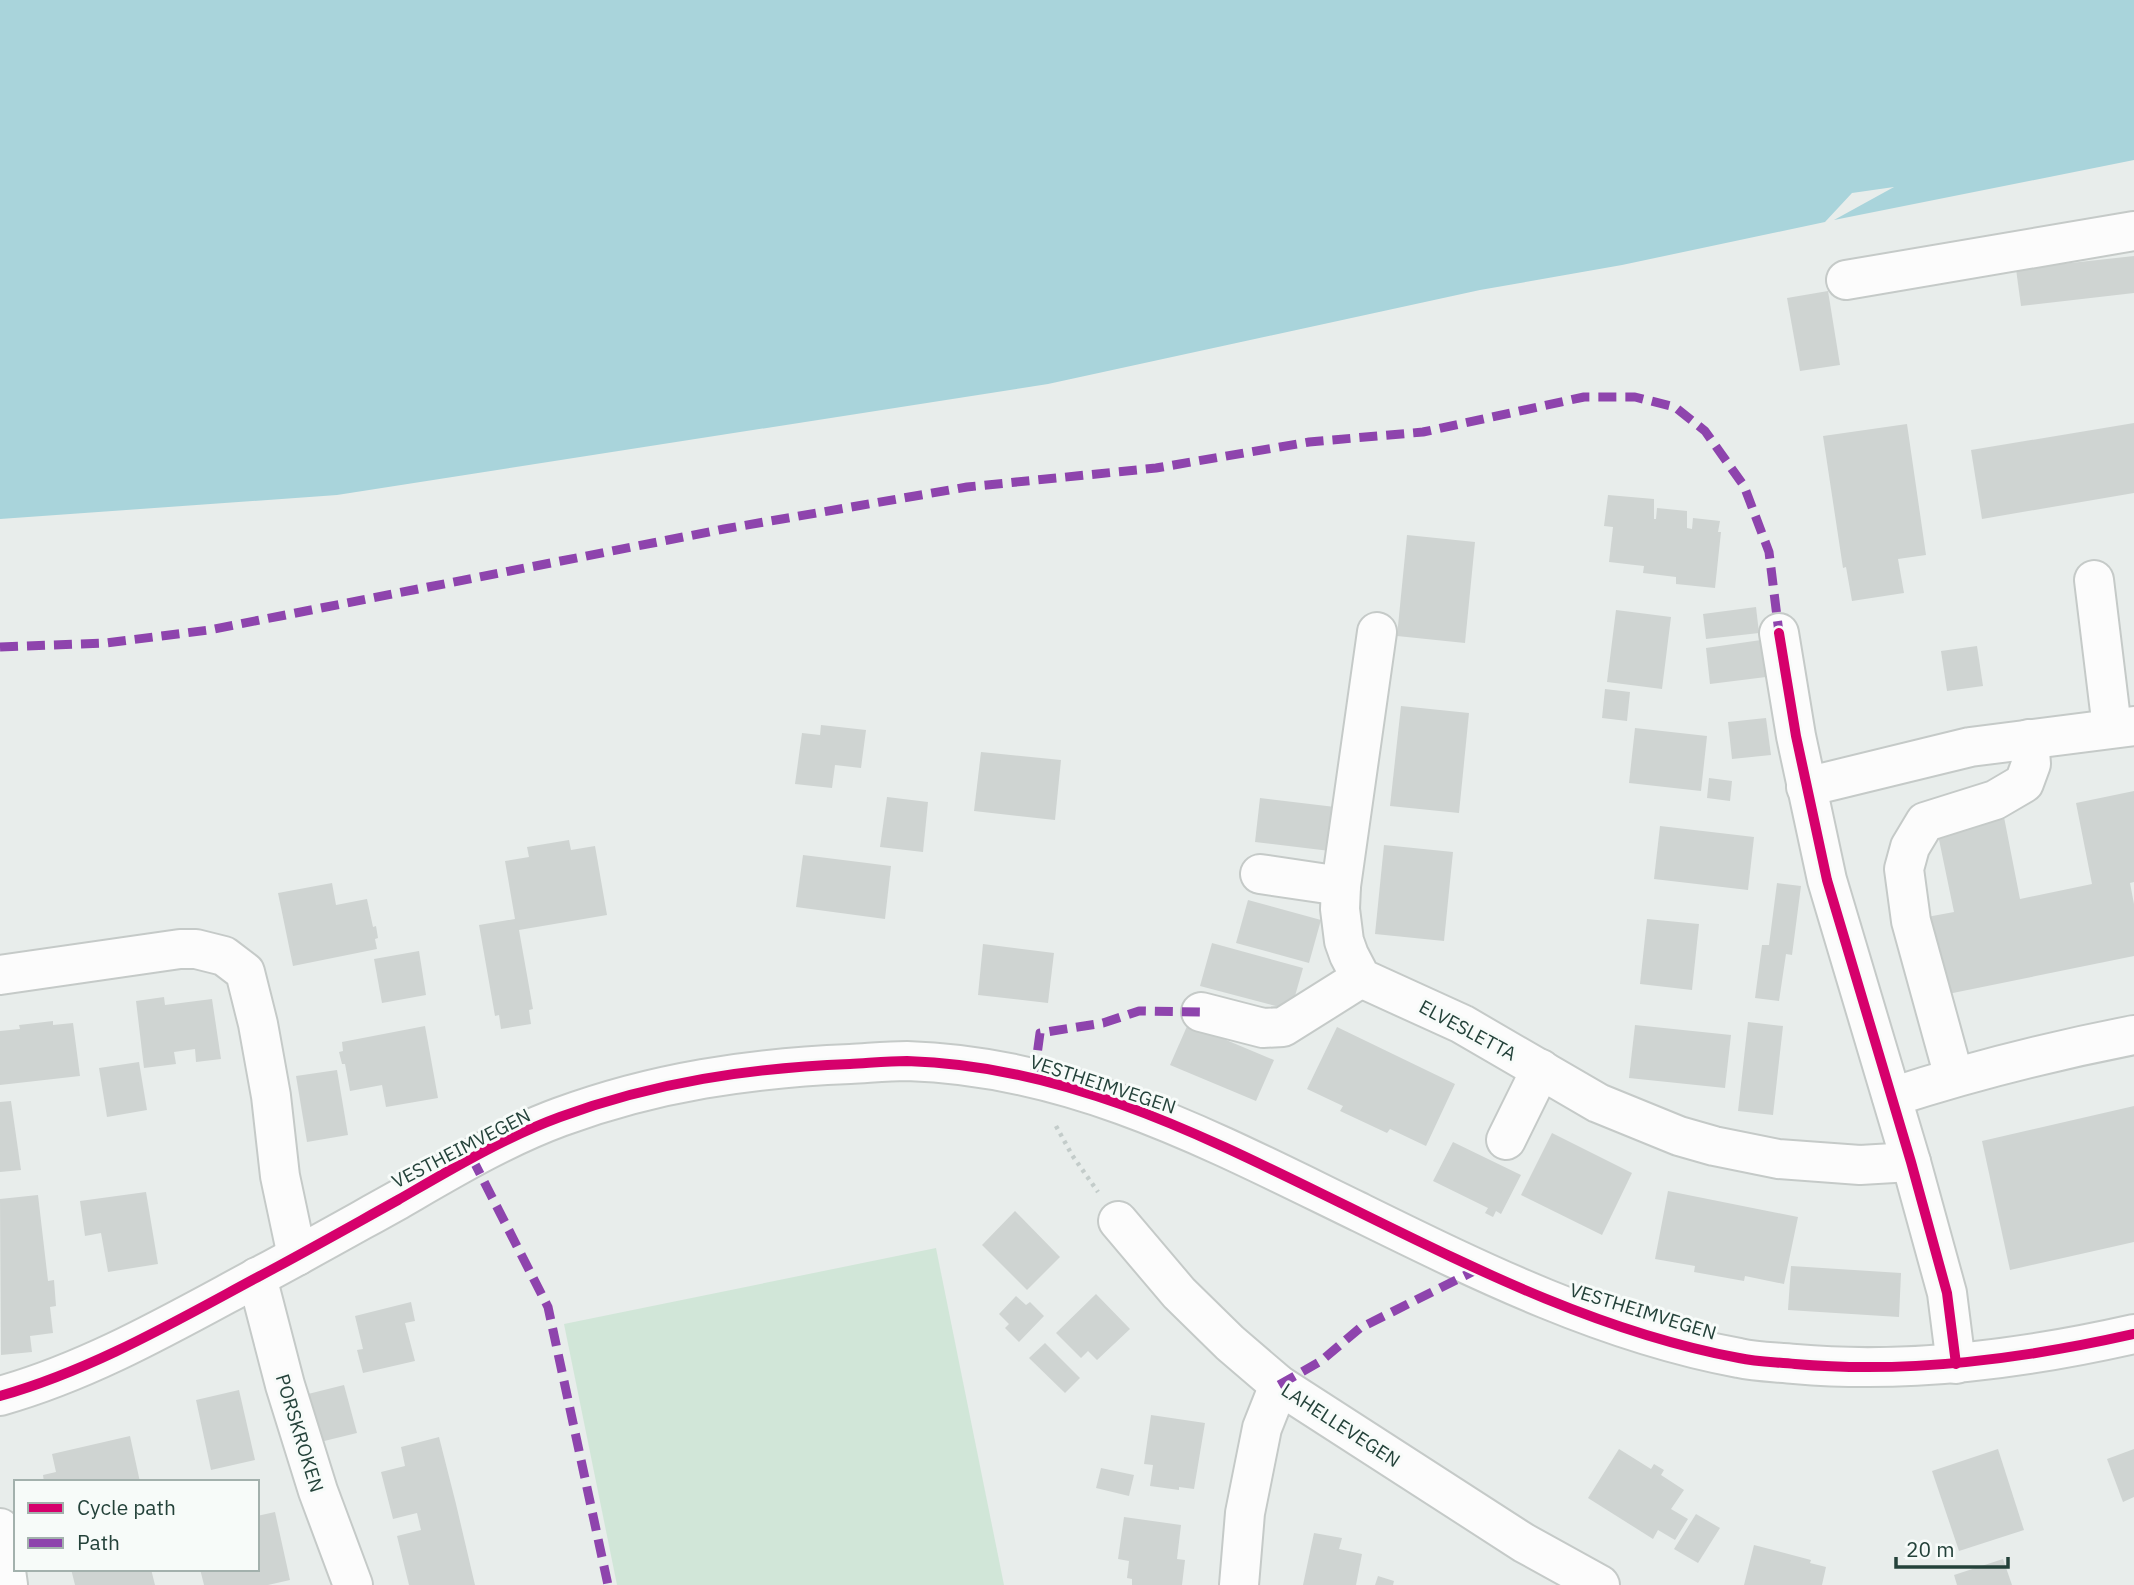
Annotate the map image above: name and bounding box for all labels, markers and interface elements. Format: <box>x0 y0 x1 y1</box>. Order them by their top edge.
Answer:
street label: ELVESLETTA <box>1415 994 1521 1066</box>
street label: VESTHEIMVEGEN <box>1027 1049 1179 1119</box>
street label: VESTHEIMVEGEN <box>388 1103 534 1193</box>
street label: VESTHEIMVEGEN <box>1567 1277 1719 1345</box>
street label: PORSKROKEN <box>271 1371 329 1495</box>
street label: LAHELLEVEGEN <box>1277 1378 1405 1472</box>
legend <box>14 1480 259 1571</box>
text: Cycle path <box>77 1493 176 1521</box>
scale bar <box>1896 1526 2008 1570</box>
text: Path <box>77 1528 120 1556</box>
text: 20 m <box>1906 1535 1955 1563</box>

